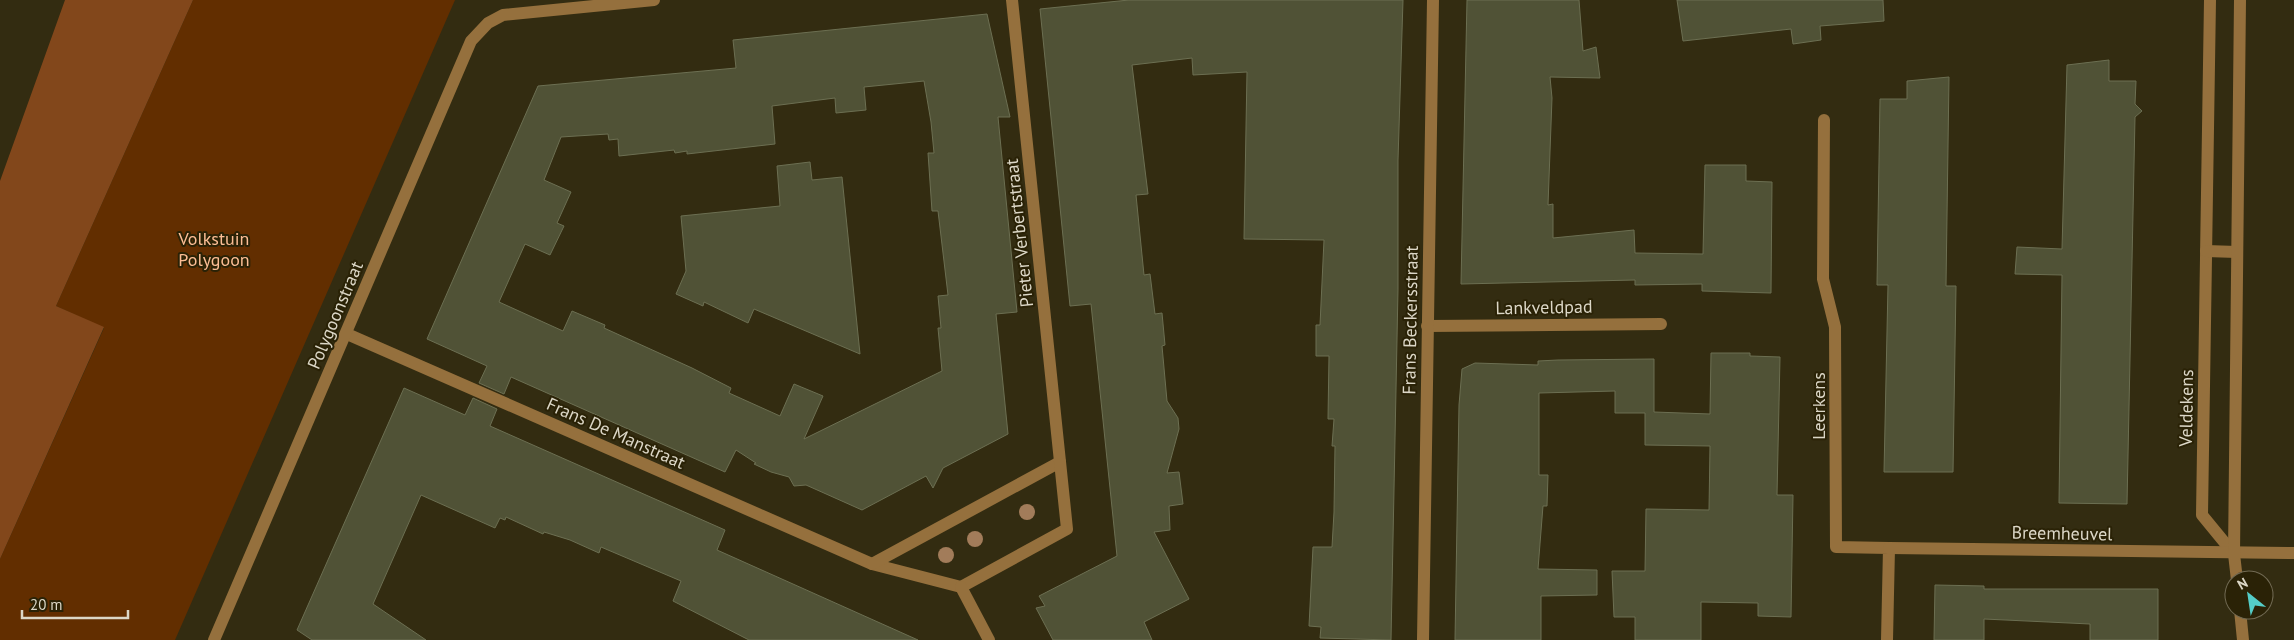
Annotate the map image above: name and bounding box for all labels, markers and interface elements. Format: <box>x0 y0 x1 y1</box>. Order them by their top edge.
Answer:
street label: Pieter Verbertstraat <box>1000 158 1038 308</box>
park label: Volkstuin Polygoon <box>178 227 250 271</box>
street label: Frans Beckersstraat <box>1397 245 1423 395</box>
street label: Polygoonstraat <box>302 258 368 372</box>
street label: Lankveldpad <box>1495 295 1593 319</box>
street label: Veldekens <box>2174 369 2198 448</box>
street label: Leerkens <box>1807 372 1830 440</box>
street label: Frans De Manstraat <box>543 392 689 474</box>
street label: Breemheuvel <box>2011 521 2113 545</box>
north arrow <box>2224 570 2274 620</box>
text: N <box>2234 574 2251 594</box>
scale bar <box>22 588 129 620</box>
text: 20 m <box>30 595 63 614</box>

